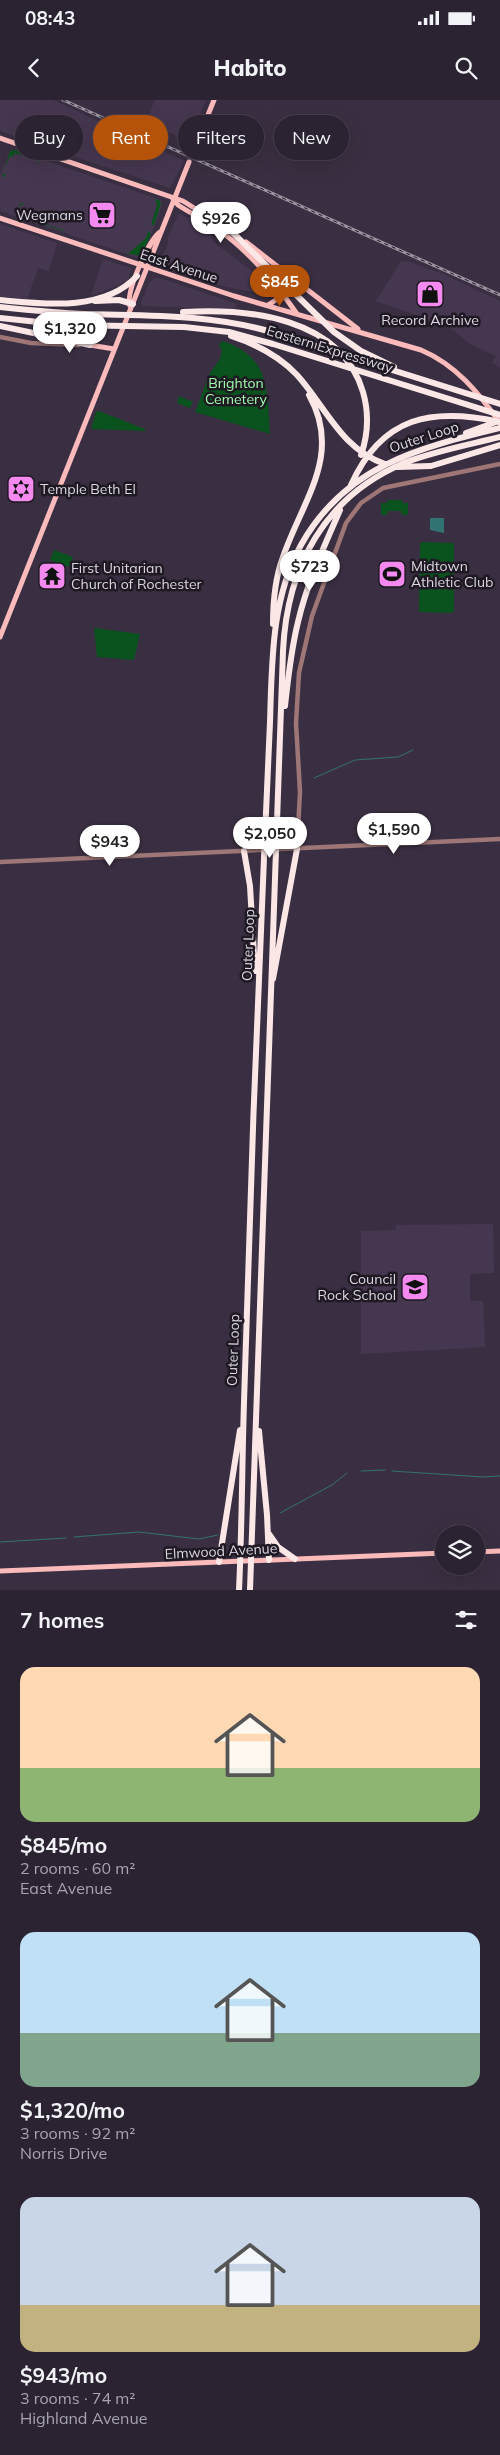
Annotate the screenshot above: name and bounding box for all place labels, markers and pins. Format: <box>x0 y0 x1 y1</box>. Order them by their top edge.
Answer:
supermarket icon: Wegmans <box>87 200 117 230</box>
pin: $926 <box>191 202 251 244</box>
place label: Wegmans <box>16 206 83 224</box>
pin: $845 <box>250 264 310 307</box>
shop icon: Record Archive <box>415 279 445 309</box>
place label: Record Archive <box>381 311 479 329</box>
pin: $1,320 <box>29 312 111 354</box>
synagogue icon: Temple Beth El <box>6 474 36 504</box>
place label: Temple Beth El <box>40 480 136 498</box>
pin: $723 <box>280 550 340 592</box>
place label: Midtown Athletic Club <box>411 557 493 591</box>
place label: First Unitarian Church of Rochester <box>71 559 203 593</box>
sports icon: Midtown Athletic Club <box>377 559 407 589</box>
temple icon: First Unitarian Church of Rochester <box>37 561 67 591</box>
pin: $1,590 <box>353 812 435 855</box>
pin: $2,050 <box>229 816 311 859</box>
pin: $943 <box>80 824 140 867</box>
place label: Council Rock School <box>318 1270 396 1304</box>
school or university icon: Council Rock School <box>400 1272 430 1302</box>

